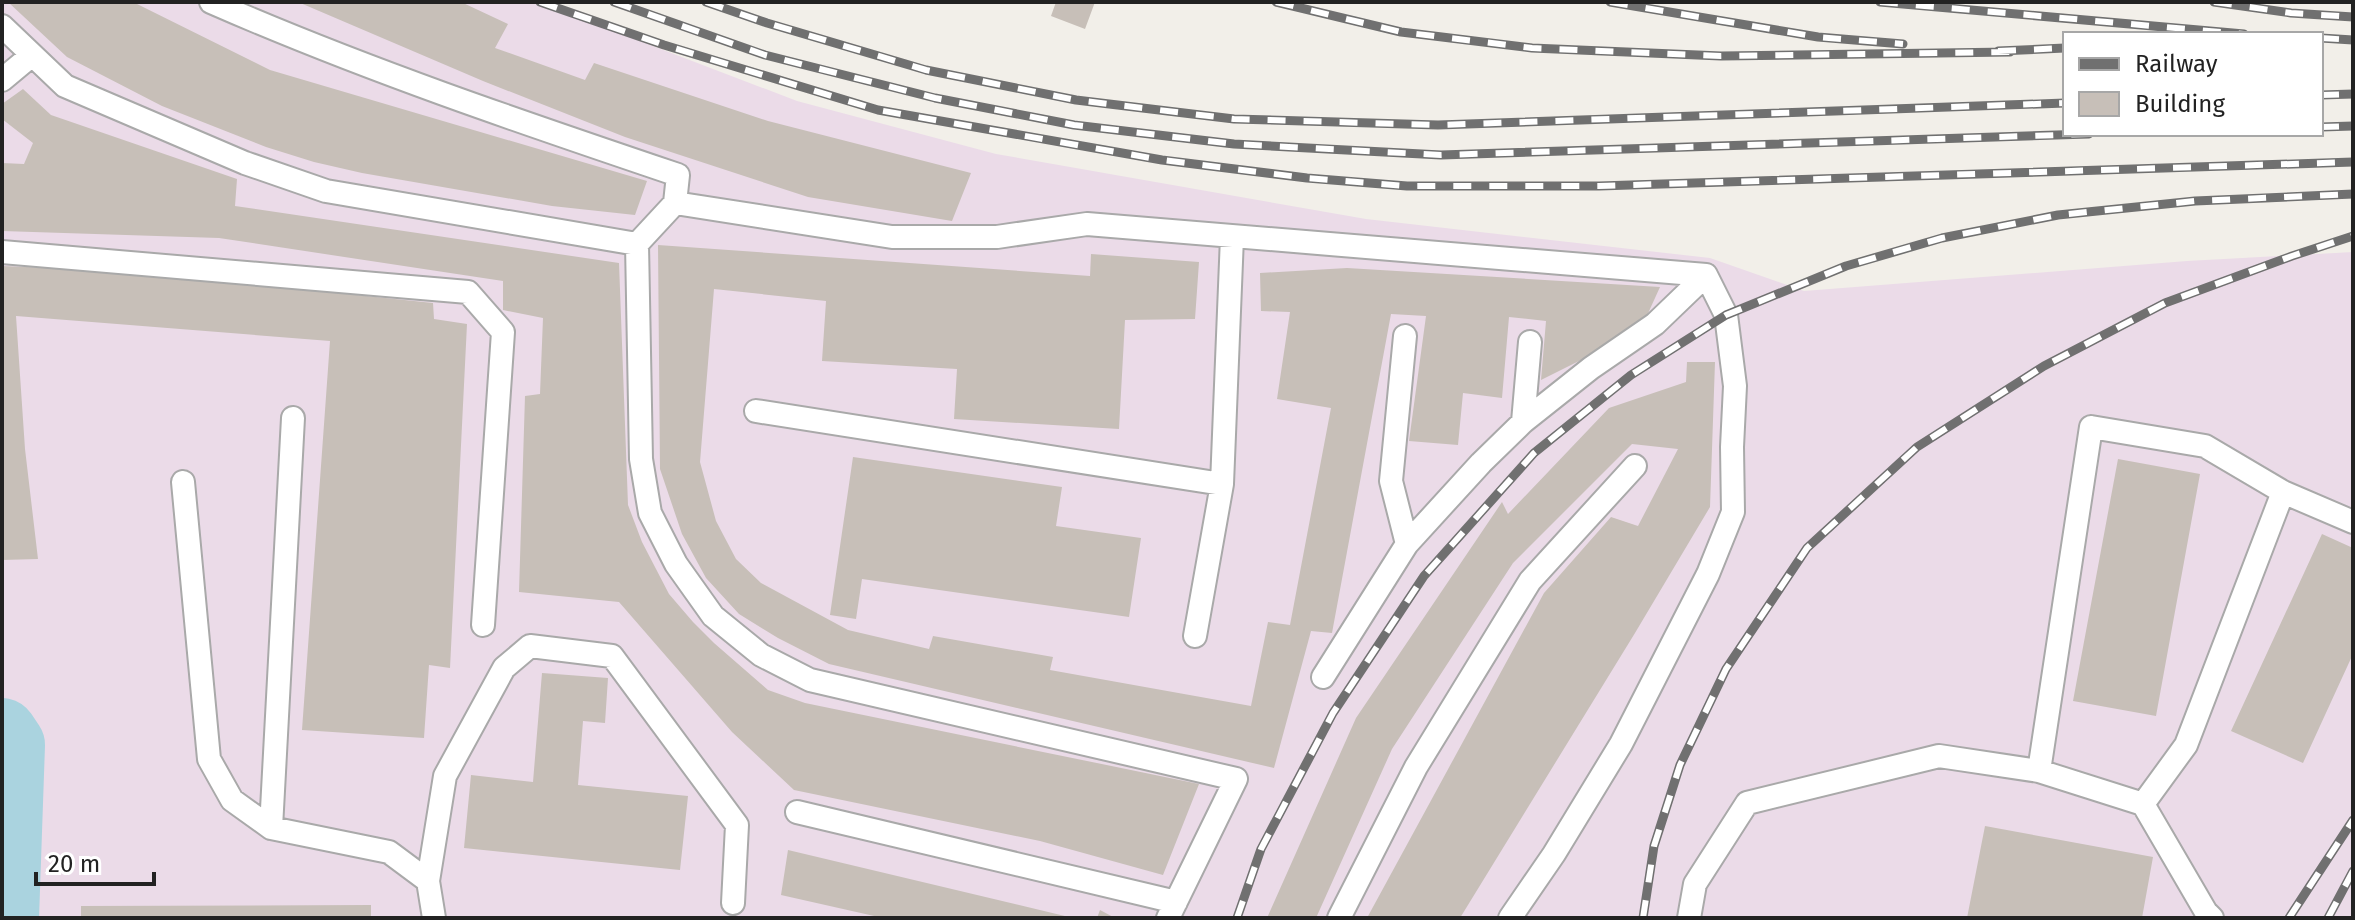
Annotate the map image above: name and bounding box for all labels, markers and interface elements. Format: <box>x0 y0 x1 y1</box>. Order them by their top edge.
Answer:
legend <box>2063 32 2323 136</box>
text: Railway <box>2135 50 2218 78</box>
text: Building <box>2135 90 2225 118</box>
scale bar <box>36 836 154 886</box>
text: 20 m <box>48 850 100 878</box>

